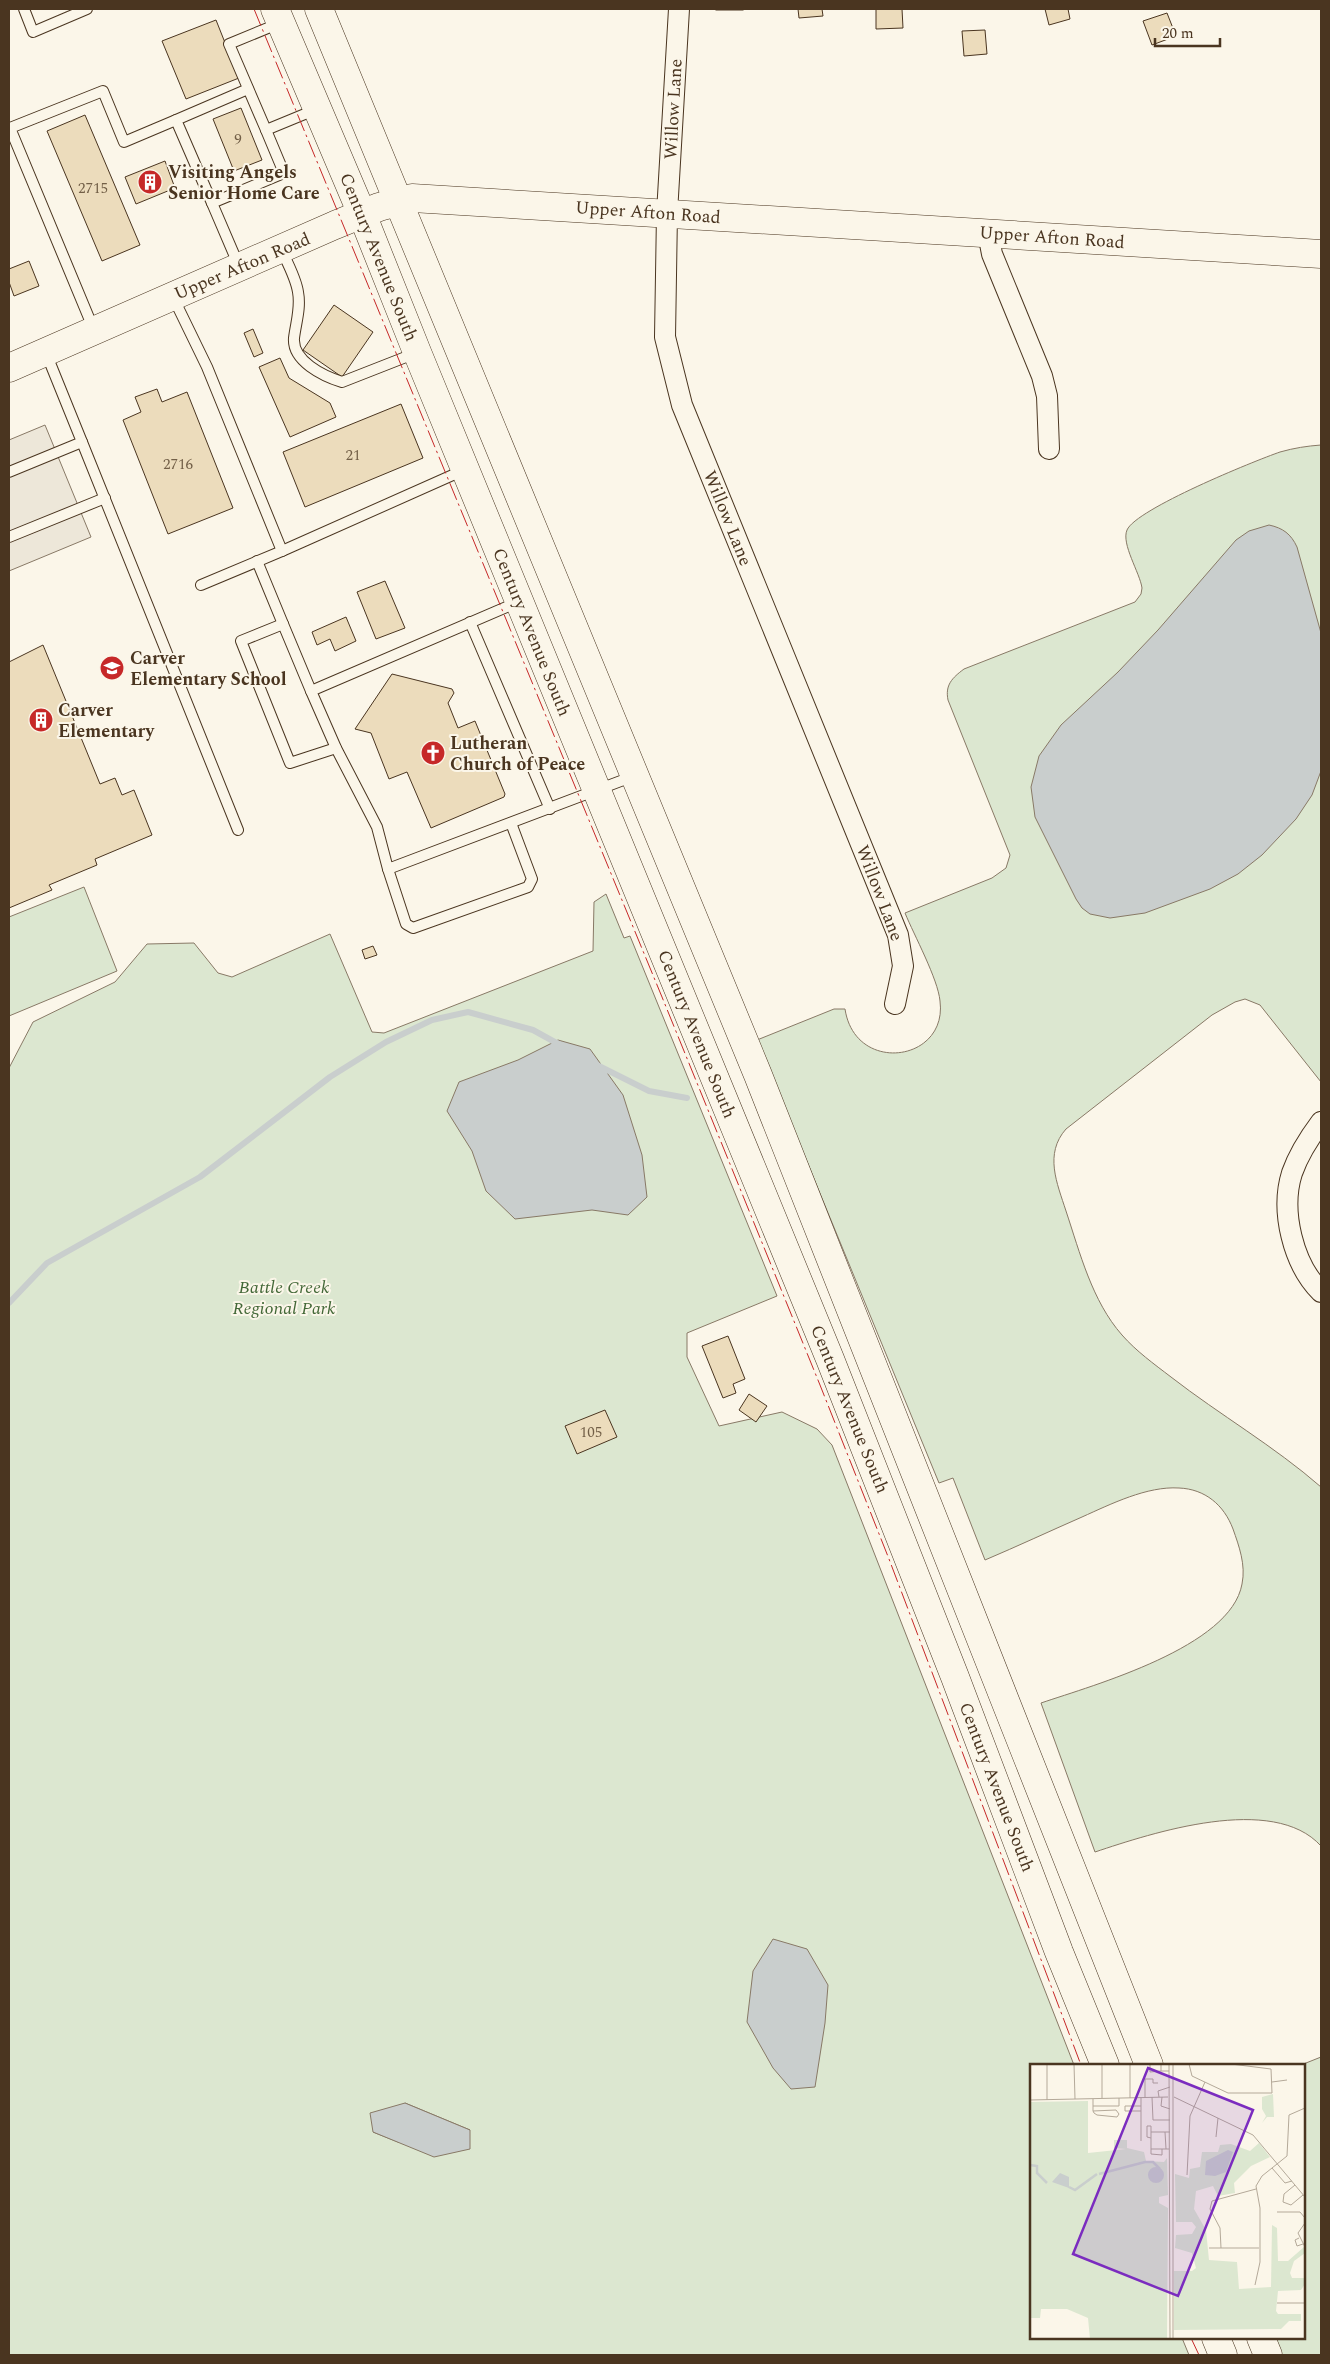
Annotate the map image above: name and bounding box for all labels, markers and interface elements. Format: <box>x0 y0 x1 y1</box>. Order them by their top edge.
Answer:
scale bar <box>1155 15 1220 47</box>
text: 20 m <box>1162 22 1194 45</box>
street label: Willow Lane <box>657 58 690 160</box>
house number: 9 <box>234 128 242 151</box>
place label: Visiting Angels Senior Home Care <box>168 159 320 207</box>
building icon: Visiting Angels Senior Home Care <box>137 169 163 195</box>
street label: Century Avenue South <box>332 169 425 345</box>
house number: 2715 <box>78 177 108 200</box>
street label: Upper Afton Road <box>574 194 722 231</box>
street label: Upper Afton Road <box>978 219 1126 256</box>
street label: Upper Afton Road <box>170 226 315 307</box>
house number: 21 <box>345 444 361 467</box>
house number: 2716 <box>163 453 193 476</box>
street label: Willow Lane <box>696 466 759 570</box>
street label: Century Avenue South <box>485 544 578 720</box>
place label: Carver Elementary School <box>130 645 287 693</box>
school or university icon: Carver Elementary School <box>99 655 125 681</box>
place label: Carver Elementary <box>58 697 155 745</box>
building icon: Carver Elementary <box>28 707 54 733</box>
place label: Lutheran Church of Peace <box>450 730 585 778</box>
church icon: Lutheran Church of Peace <box>420 740 446 766</box>
street label: Willow Lane <box>849 841 910 945</box>
street label: Century Avenue South <box>650 946 743 1122</box>
park label: Battle Creek Regional Park <box>233 1274 336 1322</box>
street label: Century Avenue South <box>803 1321 896 1497</box>
house number: 105 <box>580 1421 602 1444</box>
street label: Century Avenue South <box>952 1699 1041 1876</box>
inset map <box>1030 2064 1305 2339</box>

